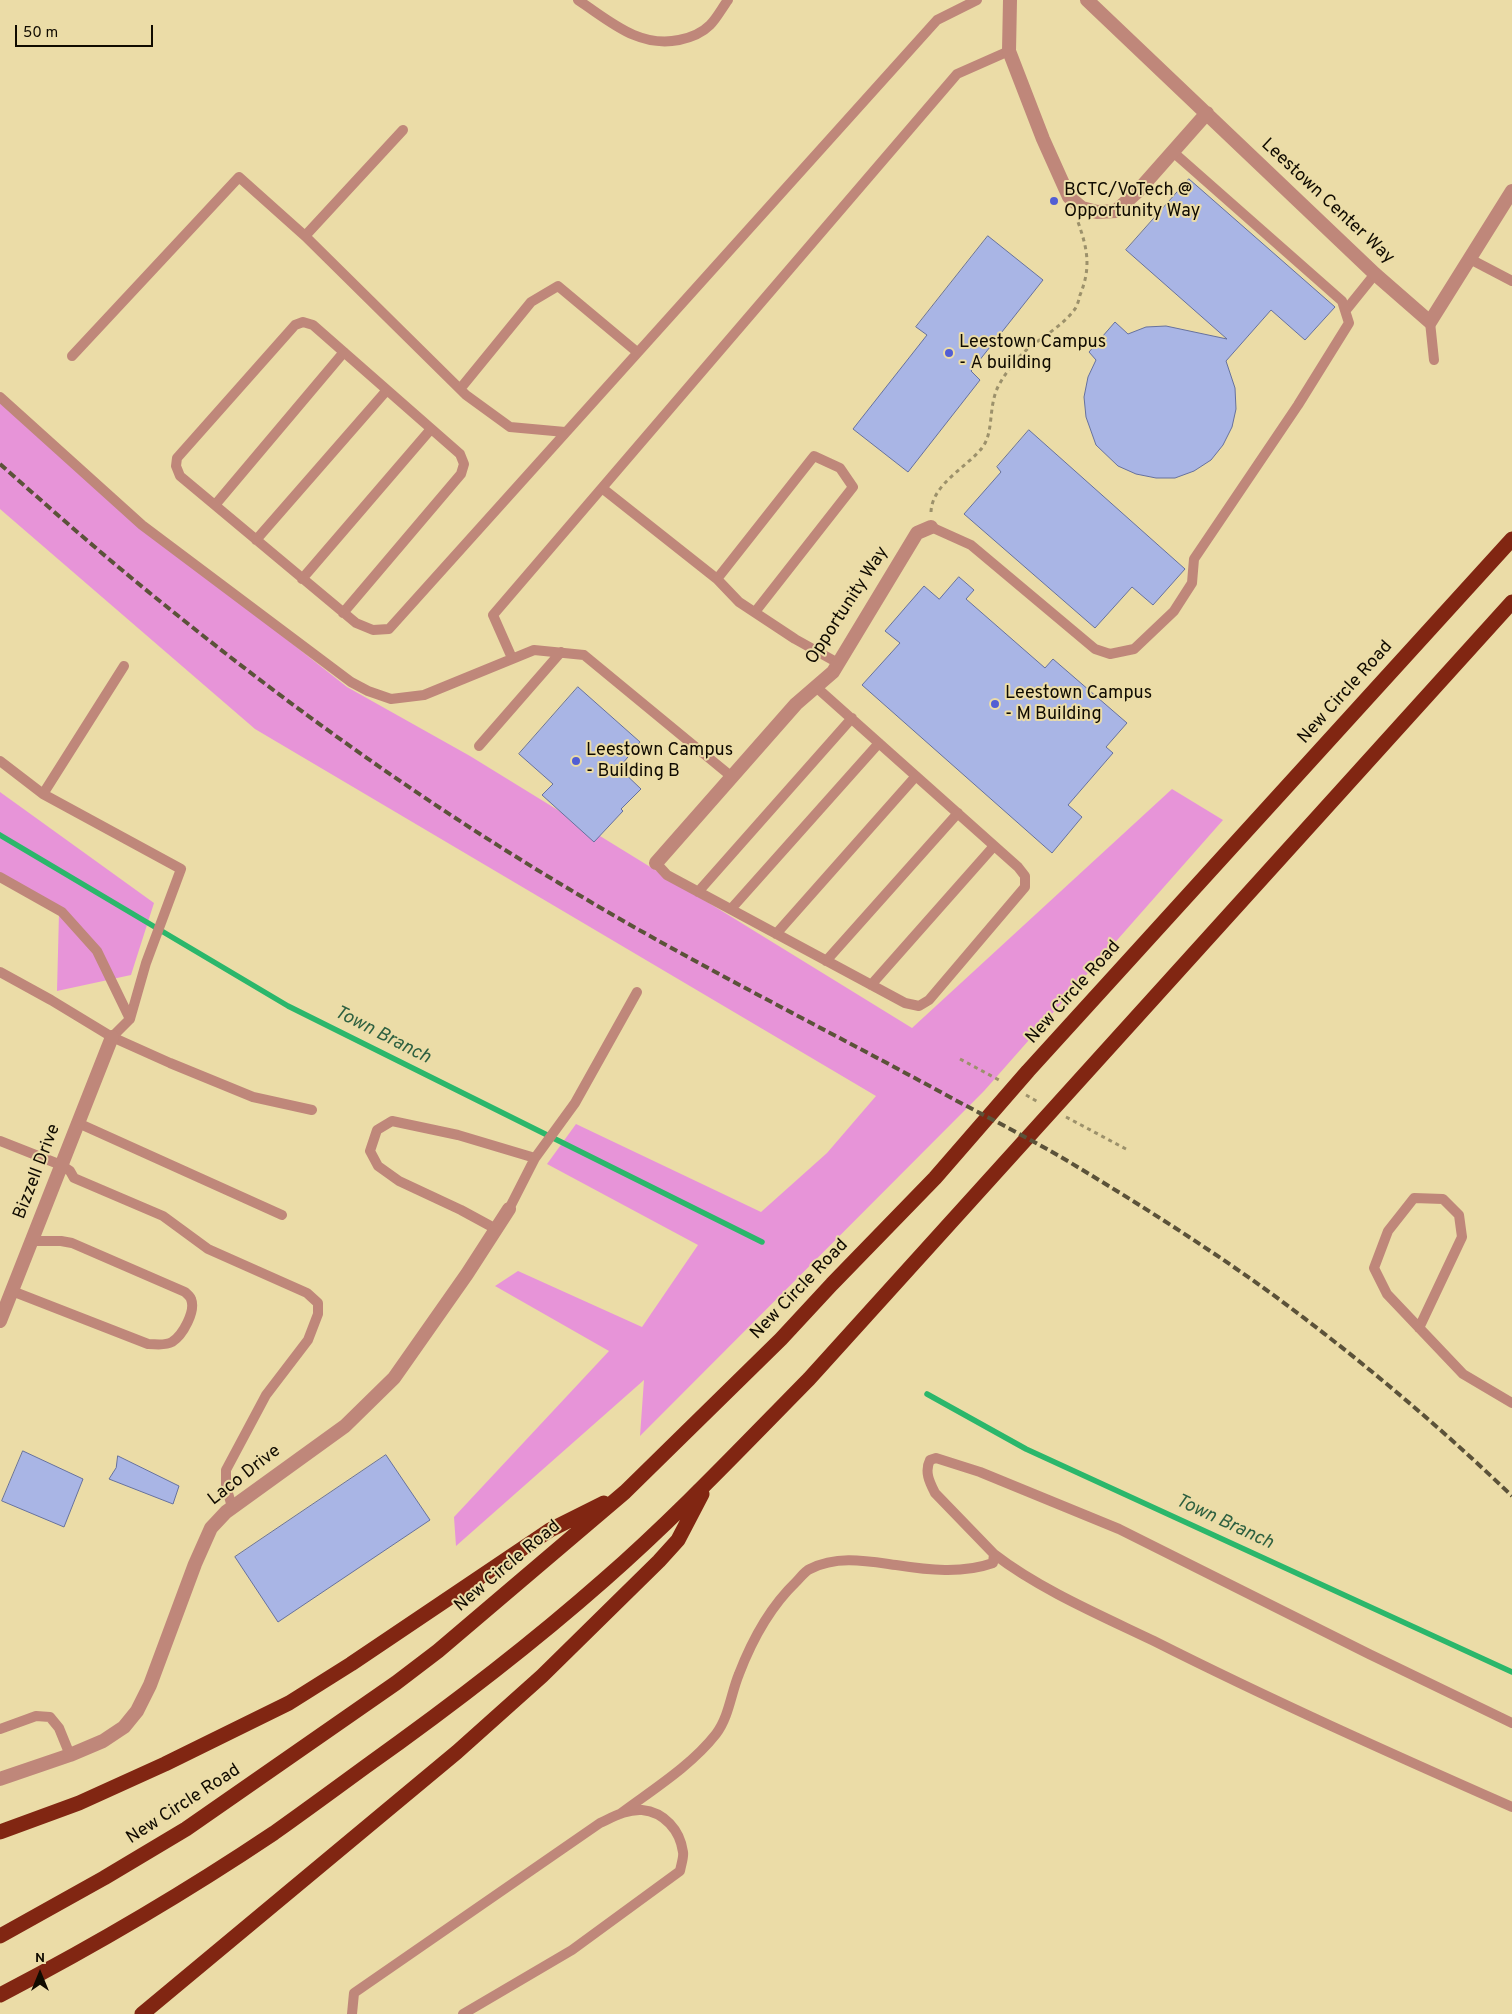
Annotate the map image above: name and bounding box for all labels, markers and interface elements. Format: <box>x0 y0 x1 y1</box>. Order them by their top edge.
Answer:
scale bar <box>18 15 155 47</box>
text: 50 m <box>23 24 58 43</box>
street label: Leestown Center Way <box>1256 135 1398 269</box>
place label: BCTC/VoTech @ Opportunity Way <box>1064 180 1200 222</box>
marker: BCTC/VoTech @ Opportunity Way <box>1048 195 1060 207</box>
place label: Leestown Campus - A building <box>959 332 1106 374</box>
marker: Leestown Campus - A building <box>943 347 955 359</box>
street label: Opportunity Way <box>802 543 894 669</box>
street label: New Circle Road <box>1294 637 1398 749</box>
place label: Leestown Campus - M Building <box>1005 683 1152 726</box>
marker: Leestown Campus - M Building <box>989 698 1001 710</box>
place label: Leestown Campus - Building B <box>586 740 733 782</box>
marker: Leestown Campus - Building B <box>570 755 582 767</box>
street label: New Circle Road <box>1022 937 1126 1049</box>
water label: Town Branch <box>330 1002 434 1070</box>
street label: Bizzell Drive <box>10 1121 66 1223</box>
street label: New Circle Road <box>747 1235 853 1345</box>
street label: Laco Drive <box>205 1441 285 1511</box>
water label: Town Branch <box>1172 1490 1276 1556</box>
street label: New Circle Road <box>451 1516 565 1618</box>
street label: New Circle Road <box>123 1760 245 1850</box>
north arrow <box>15 1949 65 1999</box>
text: N <box>35 1950 45 1967</box>

